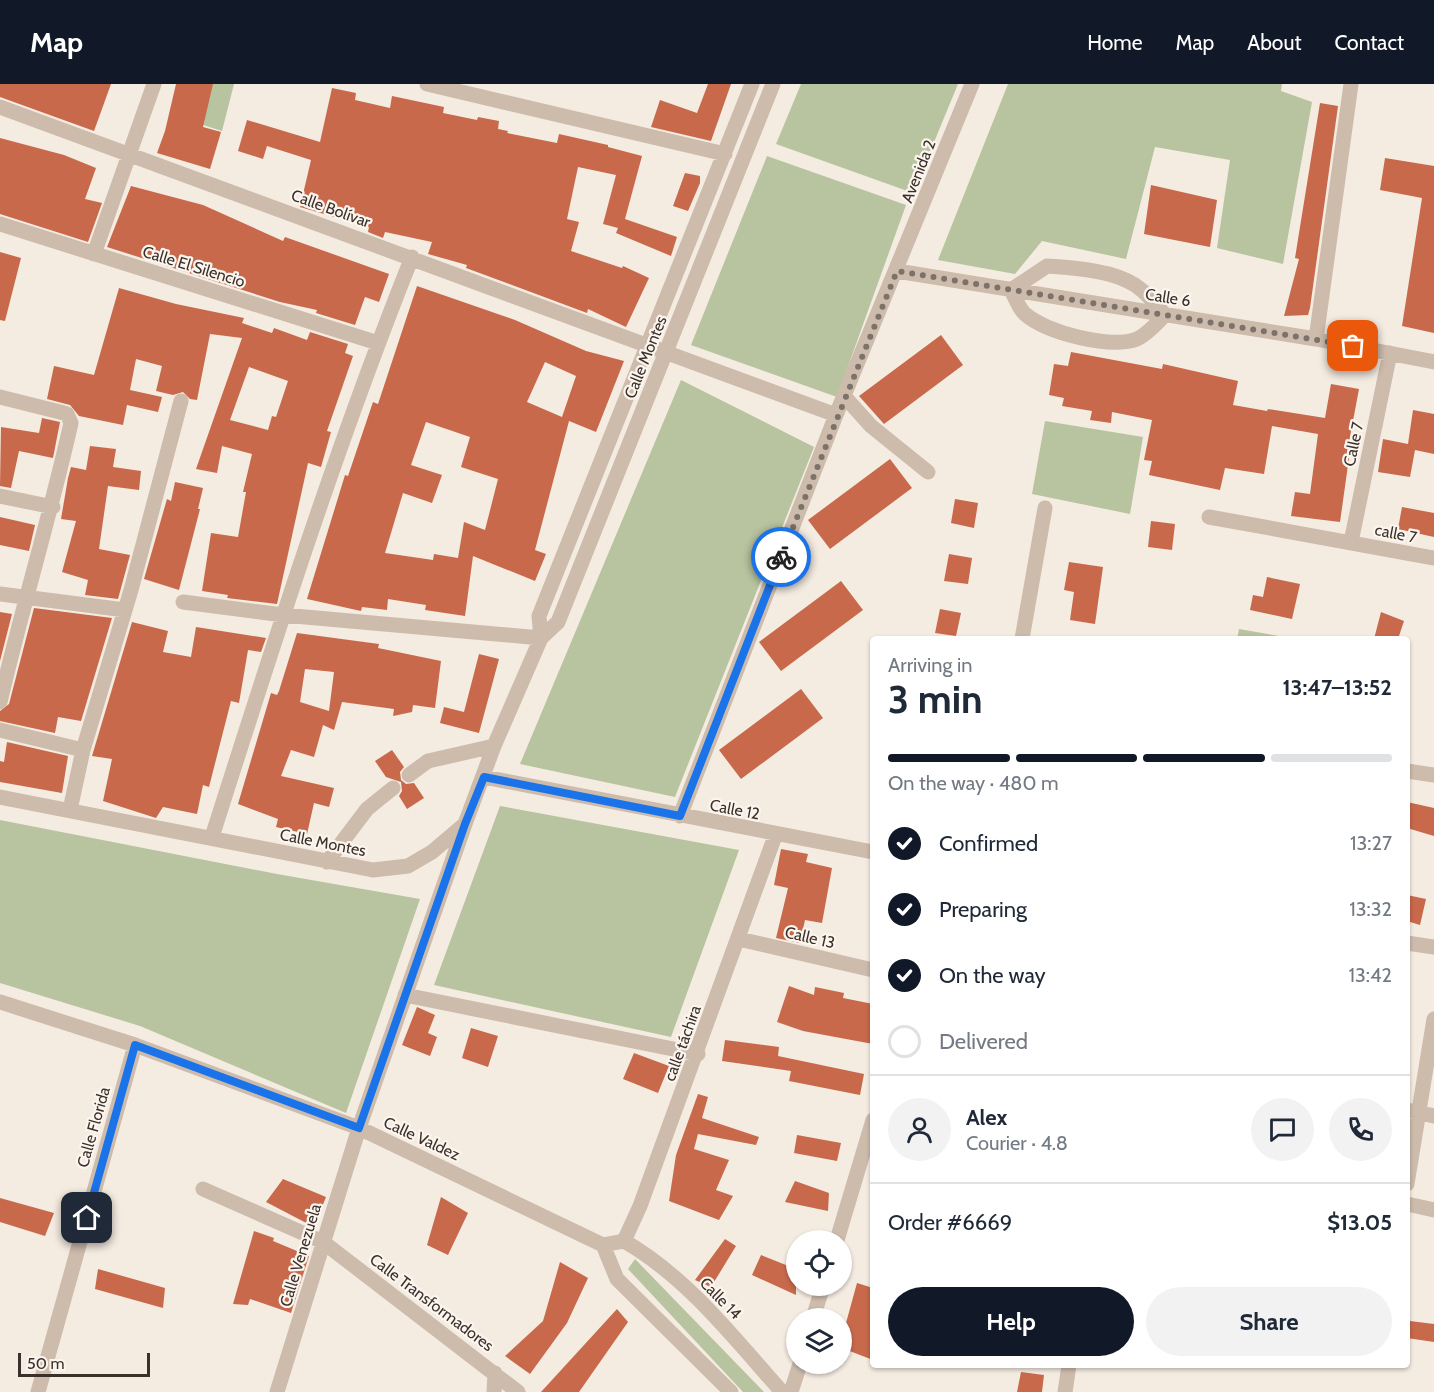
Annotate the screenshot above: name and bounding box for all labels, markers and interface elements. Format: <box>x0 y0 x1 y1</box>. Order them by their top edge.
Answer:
text: Map <box>30 25 83 59</box>
text: Home <box>1087 30 1143 55</box>
text: Map <box>1176 30 1214 55</box>
text: About <box>1247 30 1301 55</box>
text: Contact <box>1334 30 1404 55</box>
street label: Avenida 2 <box>897 137 940 205</box>
street label: Calle Bolívar <box>289 185 374 232</box>
street label: Calle El Silencio <box>140 242 247 291</box>
street label: Calle 6 <box>1144 285 1192 310</box>
street label: Calle Montes <box>620 313 671 401</box>
pin <box>1327 320 1378 371</box>
icon: bag <box>1336 329 1369 362</box>
street label: Calle 7 <box>1340 420 1367 468</box>
street label: calle 7 <box>1373 520 1418 547</box>
courier <box>751 527 811 587</box>
icon: bike <box>765 541 798 574</box>
text: Arriving in <box>888 653 972 677</box>
text: 13:47–13:52 <box>1282 674 1392 701</box>
text: 3 min <box>888 675 983 723</box>
text: On the way · 480 m <box>888 771 1058 795</box>
street label: Calle 12 <box>708 795 761 824</box>
street label: Calle Montes <box>278 825 368 860</box>
icon: check <box>888 827 921 860</box>
text: Confirmed <box>939 830 1038 857</box>
text: 13:27 <box>1350 831 1392 855</box>
icon: check <box>888 893 921 926</box>
text: Preparing <box>939 896 1027 923</box>
text: 13:32 <box>1349 897 1392 921</box>
street label: Calle 13 <box>783 923 837 952</box>
icon: check <box>888 959 921 992</box>
text: On the way <box>939 962 1046 989</box>
text: 13:42 <box>1348 963 1392 987</box>
street label: calle táchira <box>660 1002 705 1084</box>
text: Delivered <box>939 1028 1028 1055</box>
street label: Calle Florida <box>73 1084 114 1169</box>
button: person <box>888 1098 951 1161</box>
button: chat <box>1251 1098 1314 1161</box>
button: phone <box>1329 1098 1392 1161</box>
text: Alex <box>966 1104 1007 1131</box>
street label: Calle Valdez <box>381 1113 463 1165</box>
text: Courier · 4.8 <box>966 1131 1068 1155</box>
pin <box>61 1192 112 1243</box>
icon: home <box>70 1201 103 1234</box>
street label: Calle Venezuela <box>276 1201 325 1309</box>
text: Order #6669 <box>888 1209 1012 1236</box>
text: $13.05 <box>1327 1209 1392 1236</box>
map controls <box>786 1230 852 1374</box>
button: locate <box>786 1230 852 1296</box>
street label: Calle Transformadores <box>366 1250 498 1355</box>
street label: Calle 14 <box>696 1274 745 1323</box>
button: Help <box>888 1287 1134 1356</box>
button: Share <box>1146 1287 1392 1356</box>
button: layers <box>786 1308 852 1374</box>
scale bar <box>18 1350 150 1378</box>
text: 50 m <box>27 1354 64 1373</box>

